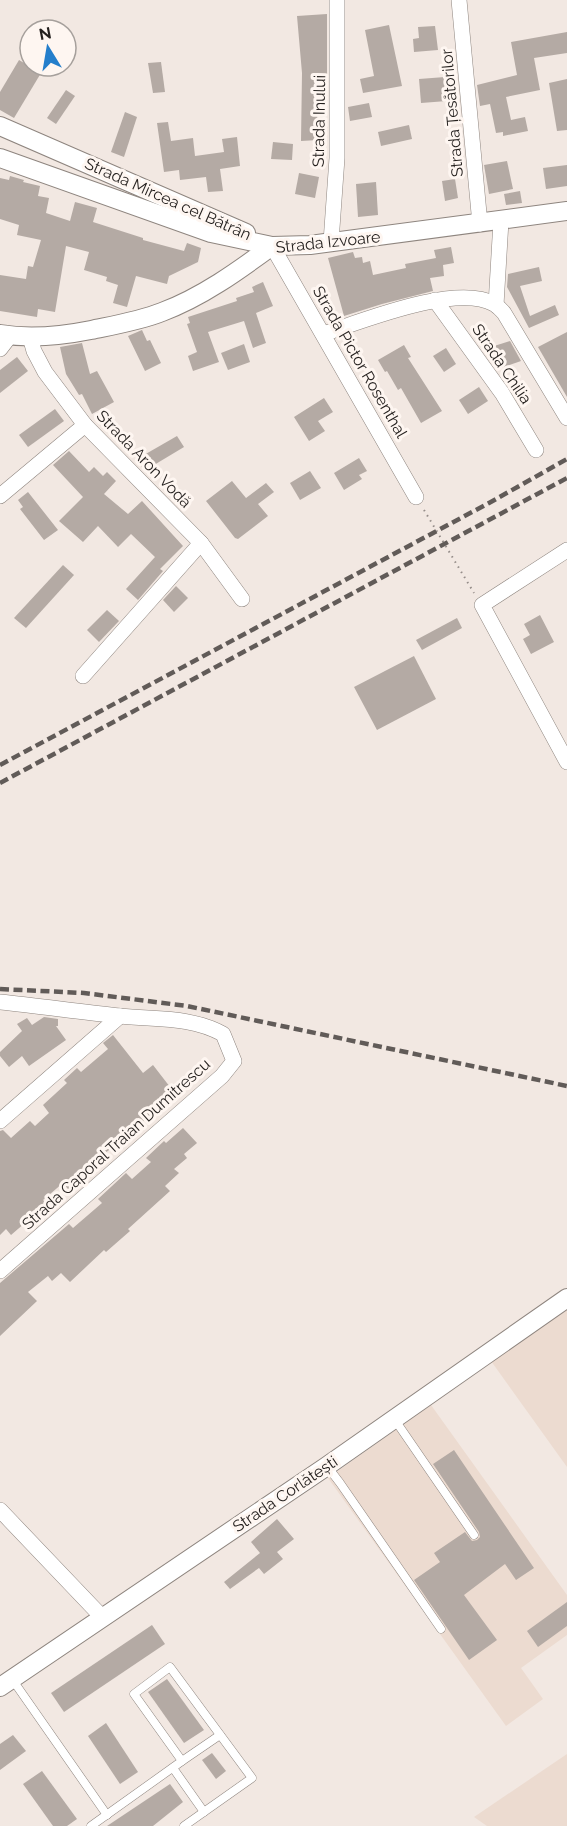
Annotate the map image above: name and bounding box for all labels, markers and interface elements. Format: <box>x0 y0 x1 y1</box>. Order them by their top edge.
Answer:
north arrow <box>18 18 78 78</box>
text: N <box>37 23 53 44</box>
street label: Strada Țesătorilor <box>437 48 467 178</box>
street label: Strada Inului <box>309 75 329 167</box>
street label: Strada Mircea cel Bătrân <box>82 154 254 244</box>
street label: Strada Izvoare <box>275 227 381 257</box>
street label: Strada Pictor Rosenthal <box>309 283 412 442</box>
street label: Strada Chilia <box>468 320 536 408</box>
street label: Strada Aron Vodă <box>93 406 195 512</box>
street label: Strada Caporal Traian Dumitrescu <box>18 1055 214 1233</box>
street label: Strada Corlătești <box>229 1452 341 1536</box>

